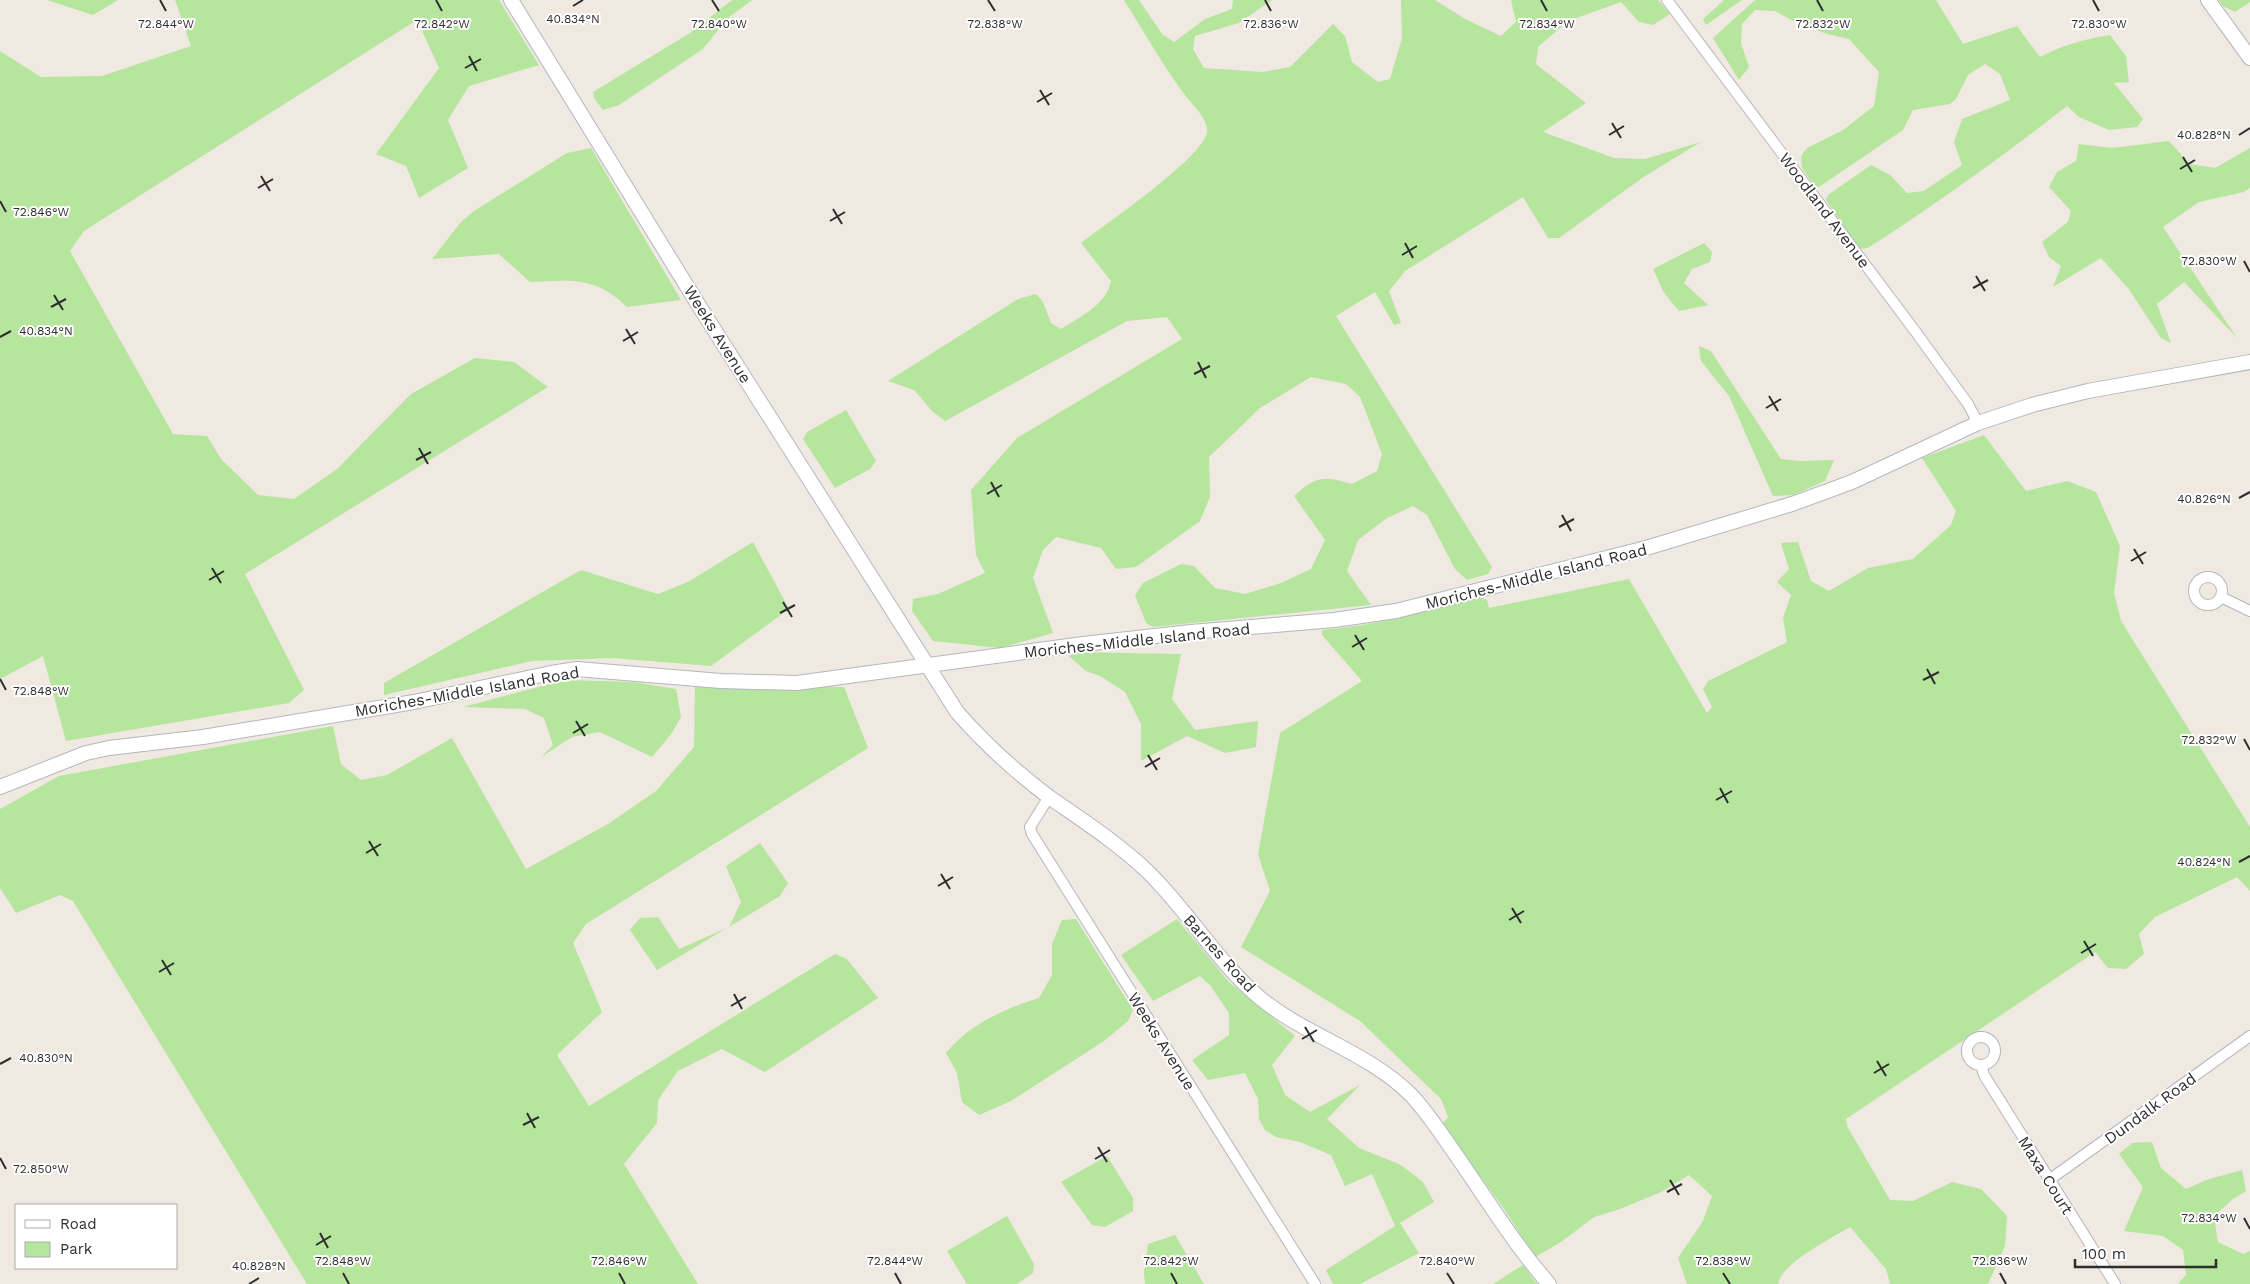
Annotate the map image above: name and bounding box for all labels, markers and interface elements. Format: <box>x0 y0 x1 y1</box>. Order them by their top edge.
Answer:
text: 40.834°N <box>546 12 600 26</box>
text: 72.844°W <box>138 17 194 31</box>
text: 72.842°W <box>414 17 470 31</box>
text: 72.840°W <box>691 17 748 31</box>
text: 72.838°W <box>967 17 1023 31</box>
text: 72.836°W <box>1243 17 1299 31</box>
text: 72.834°W <box>1519 17 1575 31</box>
text: 72.832°W <box>1795 17 1851 31</box>
text: 72.830°W <box>2071 17 2127 31</box>
text: 40.828°N <box>2177 128 2231 142</box>
street label: Woodland Avenue <box>1775 149 1874 272</box>
text: 72.846°W <box>13 205 69 219</box>
text: 72.830°W <box>2181 254 2237 268</box>
street label: Weeks Avenue <box>680 282 755 387</box>
text: 40.834°N <box>19 324 73 338</box>
text: 40.826°N <box>2177 492 2231 506</box>
street label: Moriches-Middle Island Road <box>1423 540 1649 613</box>
street label: Moriches-Middle Island Road <box>1023 619 1251 662</box>
street label: Moriches-Middle Island Road <box>353 662 581 721</box>
text: 72.848°W <box>13 684 70 698</box>
text: 72.832°W <box>2181 733 2237 747</box>
text: 40.824°N <box>2177 855 2231 869</box>
street label: Barnes Road <box>1180 911 1260 996</box>
street label: Weeks Avenue <box>1124 989 1199 1094</box>
text: 40.830°N <box>19 1051 73 1065</box>
street label: Dundalk Road <box>2101 1069 2200 1148</box>
street label: Maxa Court <box>2014 1133 2077 1218</box>
text: 72.850°W <box>13 1162 69 1176</box>
legend <box>15 1204 178 1269</box>
text: 72.834°W <box>2181 1211 2237 1225</box>
text: Road <box>60 1215 97 1233</box>
scale bar <box>2075 1236 2216 1268</box>
text: Park <box>60 1240 93 1258</box>
text: 100 m <box>2082 1245 2126 1263</box>
text: 72.848°W <box>315 1254 372 1268</box>
text: 72.846°W <box>591 1254 647 1268</box>
text: 72.844°W <box>867 1254 923 1268</box>
text: 72.842°W <box>1143 1254 1199 1268</box>
text: 72.840°W <box>1419 1254 1476 1268</box>
text: 72.838°W <box>1695 1254 1751 1268</box>
text: 72.836°W <box>1972 1254 2028 1268</box>
text: 40.828°N <box>232 1259 286 1273</box>

